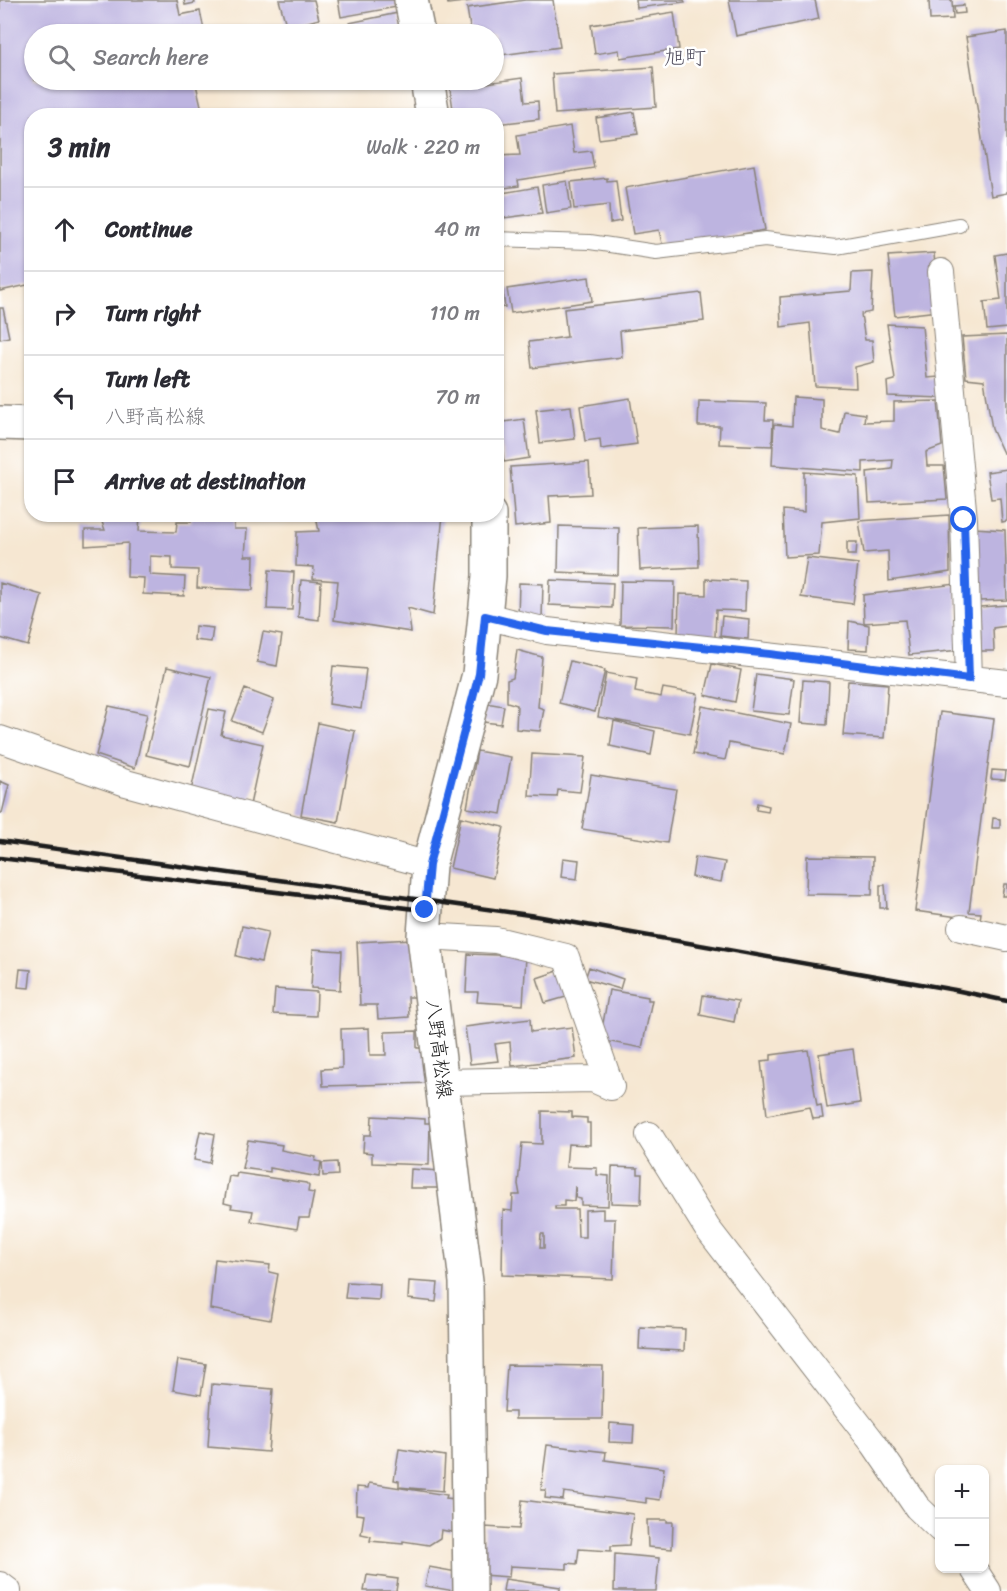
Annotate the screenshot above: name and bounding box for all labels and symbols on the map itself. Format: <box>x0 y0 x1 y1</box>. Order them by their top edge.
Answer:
district label: 旭町 <box>664 38 706 76</box>
route start <box>950 506 976 532</box>
route end <box>411 896 437 922</box>
street label: 八野高松線 <box>416 997 462 1101</box>

